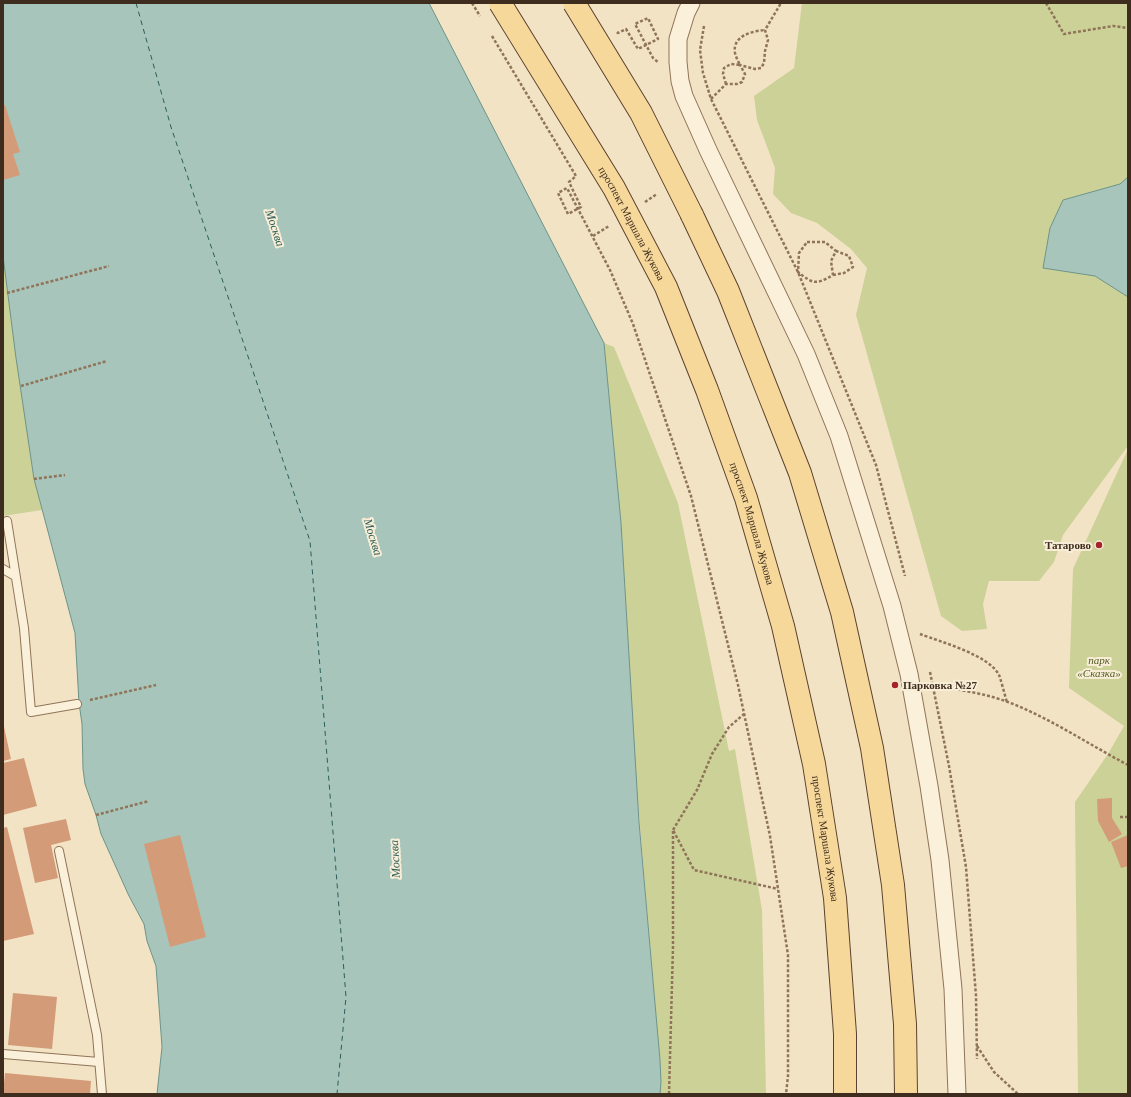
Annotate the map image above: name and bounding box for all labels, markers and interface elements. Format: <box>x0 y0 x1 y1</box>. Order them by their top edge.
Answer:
street label: проспект Маршала Жукова <box>596 164 667 282</box>
water label: Москва <box>262 207 288 248</box>
street label: проспект Маршала Жукова <box>728 461 777 586</box>
water label: Москва <box>360 516 385 557</box>
place label: Татарово <box>1045 539 1091 551</box>
marker: Татарово <box>1094 540 1104 550</box>
park label: парк «Сказка» <box>1077 654 1121 679</box>
place label: Парковка №27 <box>903 679 978 691</box>
marker: Парковка №27 <box>890 680 900 690</box>
street label: проспект Маршала Жукова <box>810 775 841 902</box>
water label: Москва <box>387 840 403 879</box>

